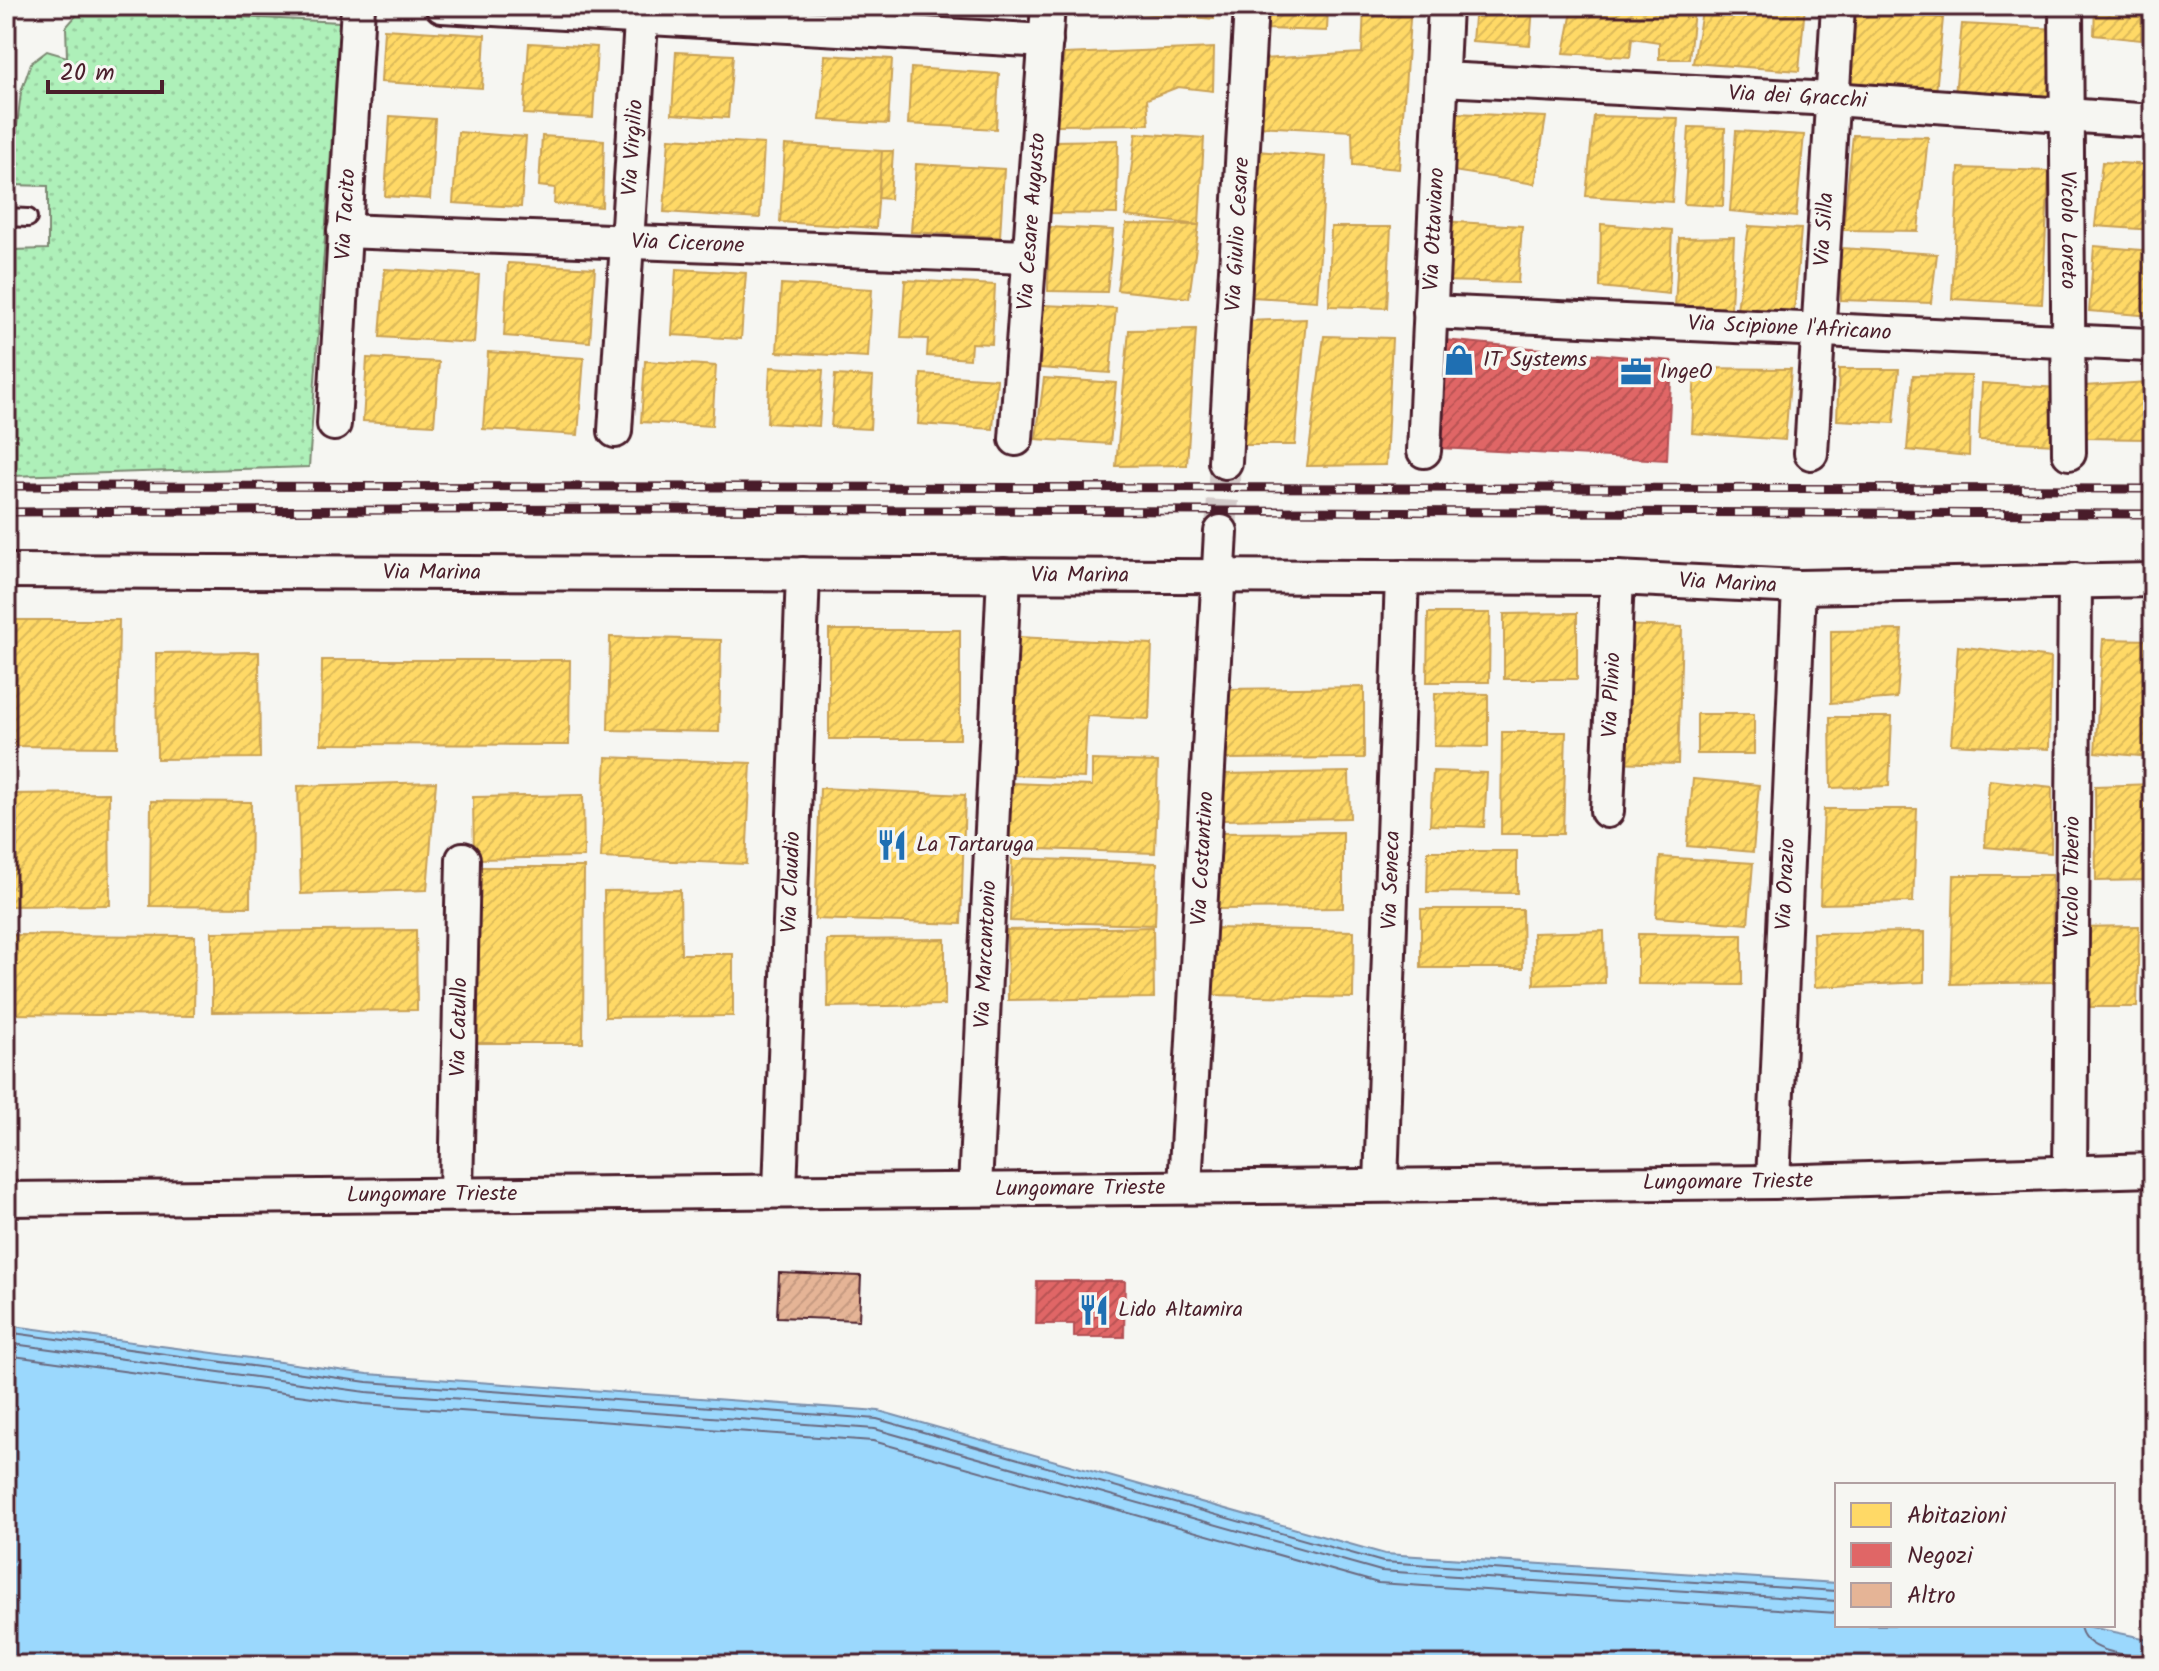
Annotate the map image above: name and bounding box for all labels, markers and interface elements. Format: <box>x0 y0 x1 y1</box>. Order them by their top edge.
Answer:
scale bar <box>48 44 162 94</box>
text: 20 m <box>60 54 115 93</box>
street label: Via dei Gracchi <box>1727 76 1869 119</box>
street label: Via Virgilio <box>612 98 654 197</box>
street label: Via Cesare Augusto <box>1008 132 1056 312</box>
street label: Via Giulio Cesare <box>1216 156 1260 313</box>
street label: Via Ottaviano <box>1414 167 1455 292</box>
street label: Via Tacito <box>326 168 366 261</box>
street label: Vicolo Loreto <box>2050 171 2085 289</box>
street label: Via Silla <box>1805 191 1844 267</box>
street label: Via Cicerone <box>631 224 745 264</box>
street label: Via Scipione l'Africano <box>1687 306 1892 351</box>
shop icon: IT Systems <box>1442 343 1476 377</box>
place label: IT Systems <box>1483 343 1588 378</box>
office icon: IngeO <box>1619 355 1653 389</box>
place label: IngeO <box>1660 355 1713 390</box>
street label: Via Marina <box>383 555 481 591</box>
street label: Via Marina <box>1031 558 1129 593</box>
street label: Via Marina <box>1678 564 1778 603</box>
street label: Via Plinio <box>1593 652 1631 739</box>
street label: Via Costantino <box>1182 790 1224 927</box>
street label: Vicolo Tiberio <box>2054 816 2091 938</box>
restaurant icon: La Tartaruga <box>875 828 909 862</box>
place label: La Tartaruga <box>916 828 1034 863</box>
street label: Via Seneca <box>1372 830 1411 930</box>
street label: Via Claudio <box>772 831 811 934</box>
street label: Via Orazio <box>1767 837 1806 931</box>
street label: Via Marcantonio <box>965 879 1007 1029</box>
street label: Via Catullo <box>441 977 478 1077</box>
street label: Lungomare Trieste <box>1642 1163 1814 1201</box>
street label: Lungomare Trieste <box>994 1170 1166 1207</box>
street label: Lungomare Trieste <box>346 1177 518 1213</box>
restaurant icon: Lido Altamira <box>1077 1293 1111 1327</box>
place label: Lido Altamira <box>1118 1293 1243 1328</box>
legend <box>1835 1483 2115 1627</box>
text: Abitazioni <box>1907 1497 2007 1536</box>
text: Negozi <box>1907 1537 1974 1576</box>
text: Altro <box>1907 1577 1956 1616</box>

